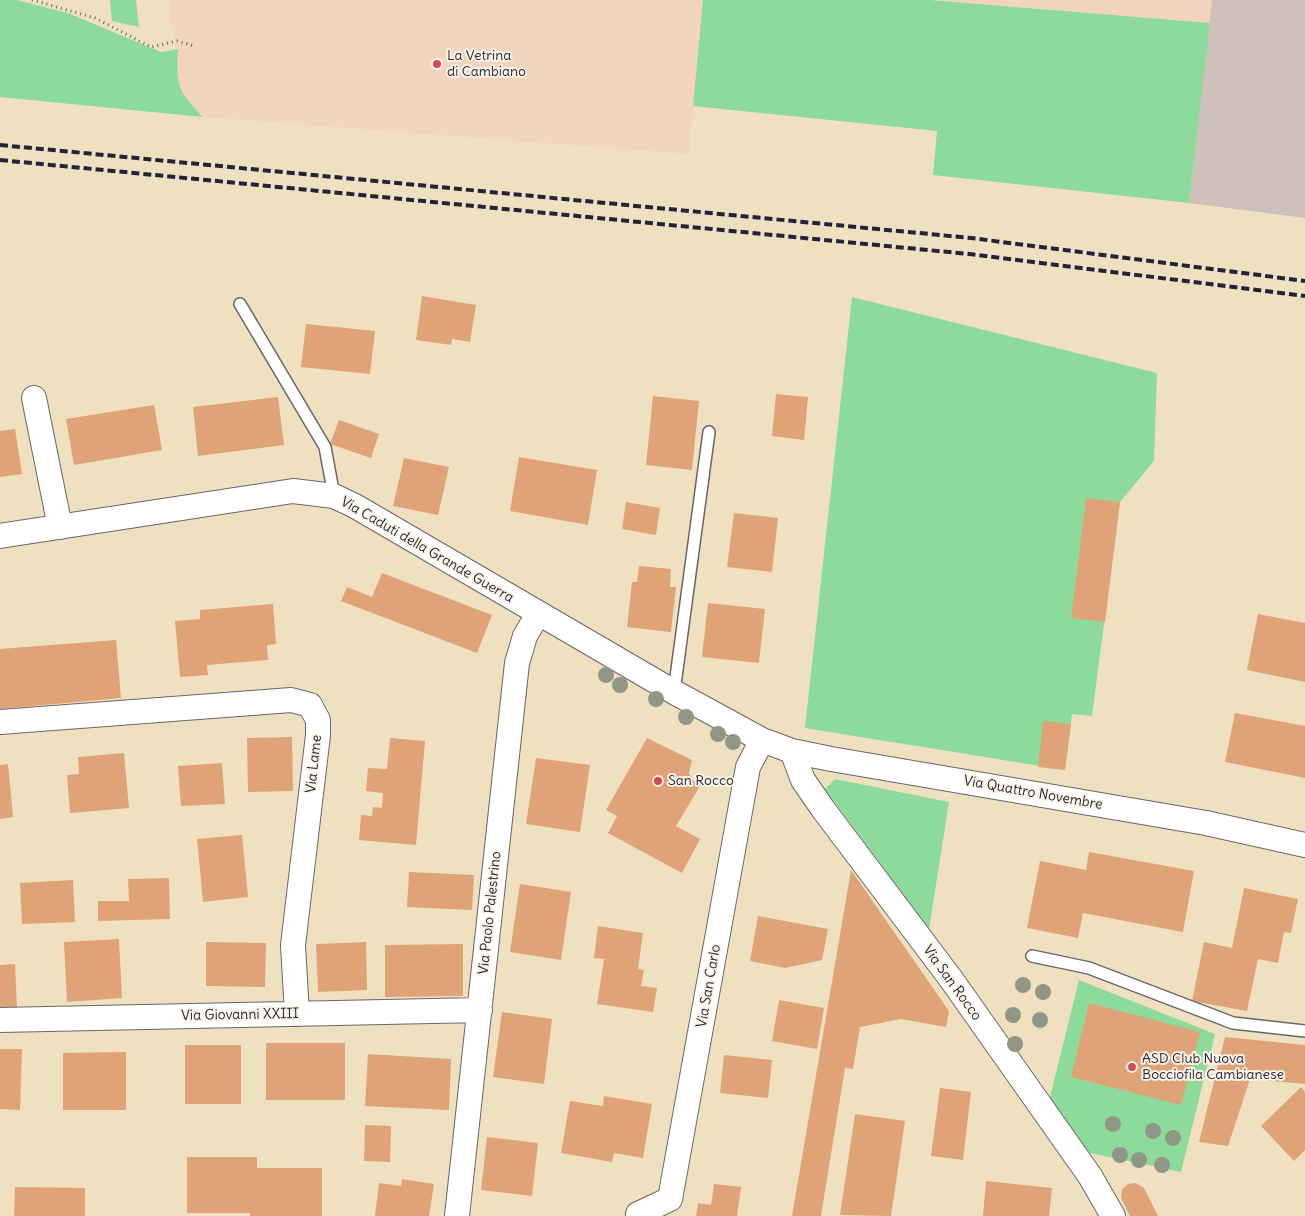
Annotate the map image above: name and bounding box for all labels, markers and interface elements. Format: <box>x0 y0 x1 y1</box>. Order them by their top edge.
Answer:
place label: La Vetrina di Cambiano <box>447 48 526 80</box>
marker: La Vetrina di Cambiano <box>431 58 443 70</box>
street label: Via Caduti della Grande Guerra <box>338 493 516 607</box>
street label: Via Lame <box>303 734 325 794</box>
place label: San Rocco <box>668 773 734 789</box>
street label: Via Quattro Novembre <box>962 773 1104 813</box>
marker: San Rocco <box>652 775 664 787</box>
street label: Via Paolo Palestrino <box>475 850 505 976</box>
street label: Via San Rocco <box>919 942 985 1024</box>
street label: Via San Carlo <box>693 943 725 1029</box>
street label: Via Giovanni XXIII <box>181 1006 299 1024</box>
place label: ASD Club Nuova Bocciofila Cambianese <box>1142 1051 1284 1084</box>
marker: ASD Club Nuova Bocciofila Cambianese <box>1126 1061 1138 1073</box>

